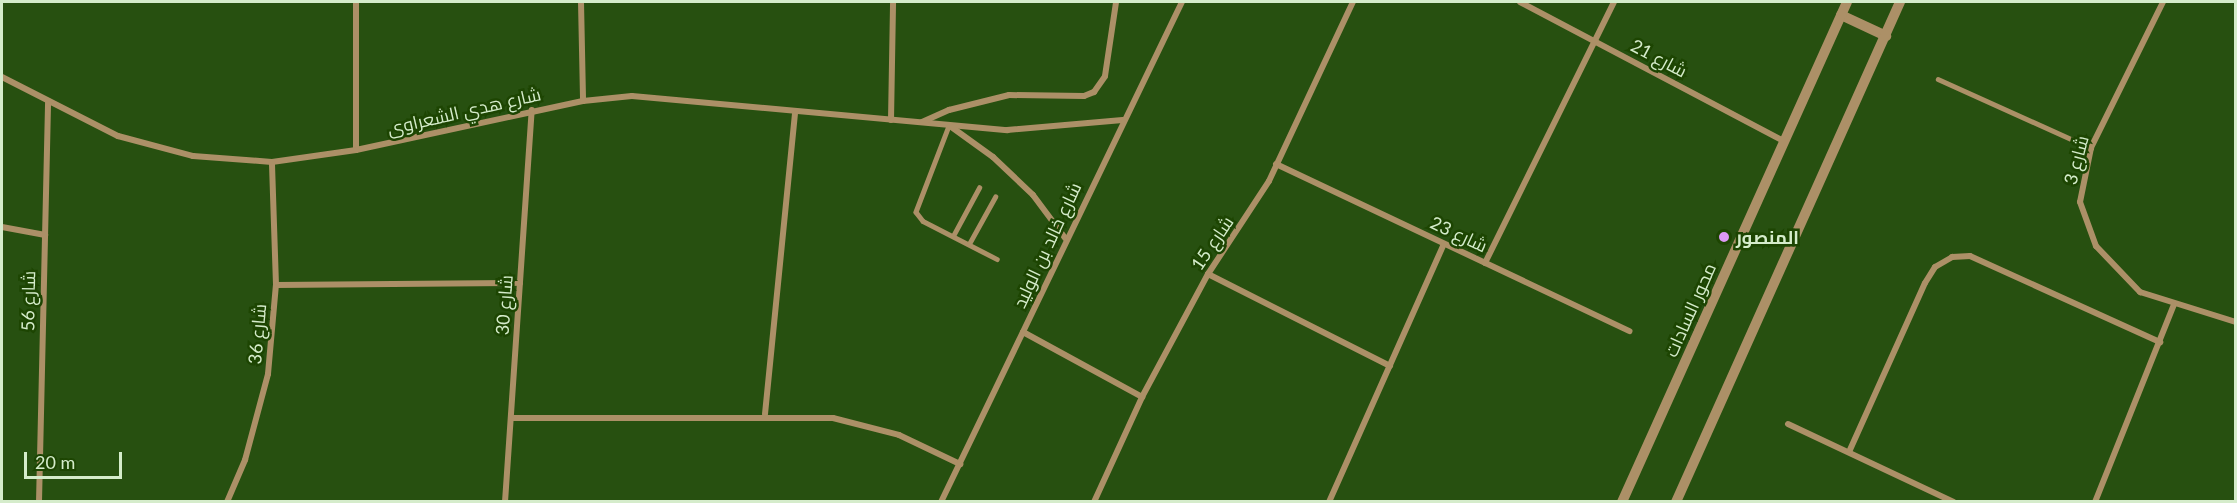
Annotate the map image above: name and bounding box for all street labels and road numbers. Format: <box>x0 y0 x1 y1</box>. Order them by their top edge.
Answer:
street label: شارع 21 <box>1627 34 1691 82</box>
street label: شارع هدي الشعراوى <box>385 83 543 139</box>
street label: شارع 3 <box>2059 133 2093 187</box>
street label: شارع خالد بن الوليد <box>1008 179 1086 311</box>
street label: شارع 23 <box>1427 211 1491 257</box>
street label: شارع 15 <box>1186 212 1238 274</box>
street label: محور السادات <box>1660 260 1720 360</box>
street label: شارع 56 <box>17 271 39 331</box>
street label: شارع 30 <box>491 274 517 336</box>
street label: شارع 36 <box>244 303 270 365</box>

